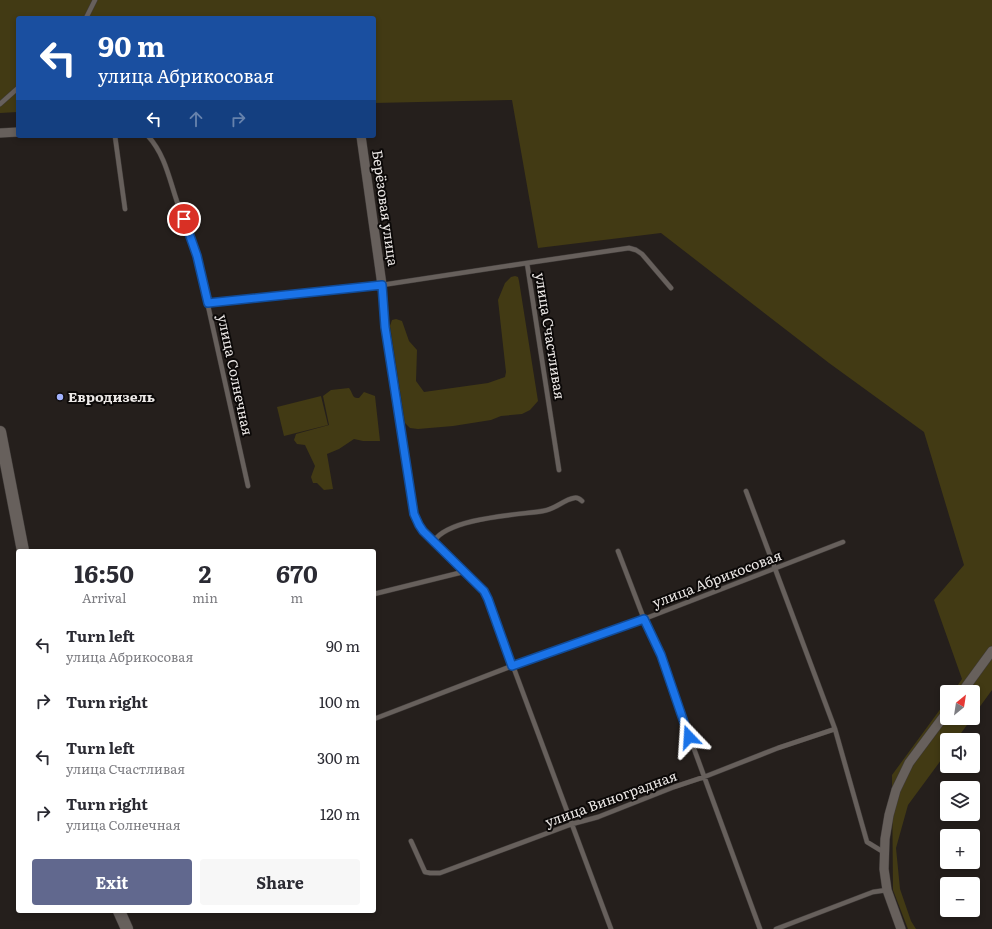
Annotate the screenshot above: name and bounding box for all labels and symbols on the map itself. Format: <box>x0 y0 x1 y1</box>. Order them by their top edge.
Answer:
street label: Берёзовая улица <box>368 148 404 268</box>
pin <box>167 202 201 236</box>
street label: улица Счастливая <box>531 271 571 401</box>
street label: улица Солнечная <box>213 312 259 437</box>
place label: Евродизель <box>68 386 155 406</box>
marker: Евродизель <box>55 392 65 402</box>
street label: улица Абрикосовая <box>649 544 784 612</box>
north arrow <box>940 685 980 725</box>
position arrow <box>668 716 710 758</box>
street label: улица Виноградная <box>542 765 680 831</box>

